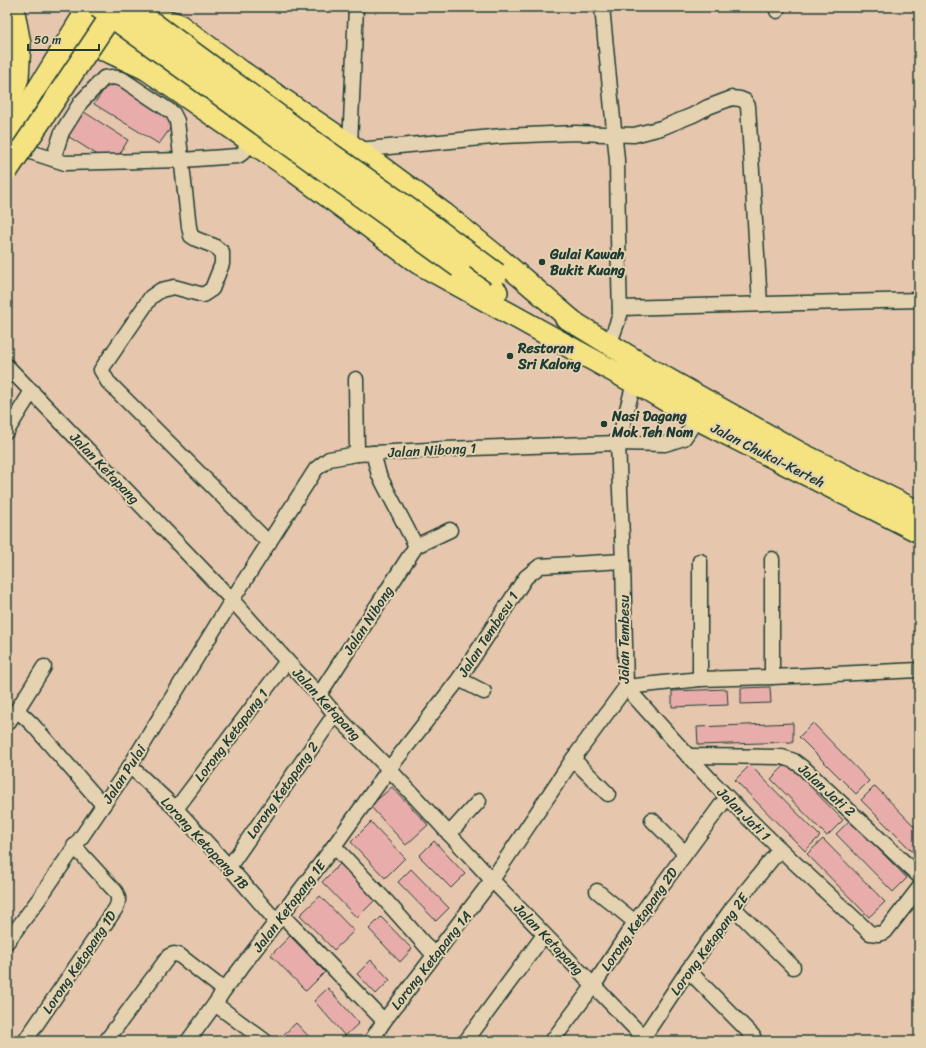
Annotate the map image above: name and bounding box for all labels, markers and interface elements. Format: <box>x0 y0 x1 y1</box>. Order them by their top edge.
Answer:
scale bar <box>28 26 99 52</box>
text: 50 m <box>34 29 61 51</box>
place label: Gulai Kawah Bukit Kuang <box>549 242 626 283</box>
marker: Gulai Kawah Bukit Kuang <box>537 257 547 267</box>
place label: Restoran Sri Kalong <box>517 336 582 377</box>
marker: Restoran Sri Kalong <box>505 351 515 361</box>
place label: Nasi Dagang Mok Teh Nom <box>611 404 694 445</box>
street label: Jalan Chukai-Kerteh <box>705 415 829 495</box>
marker: Nasi Dagang Mok Teh Nom <box>599 419 609 429</box>
street label: Jalan Ketapang <box>63 426 146 510</box>
street label: Jalan Nibong 1 <box>386 436 477 465</box>
street label: Jalan Nibong <box>336 580 400 661</box>
street label: Jalan Tembesu 1 <box>451 586 526 683</box>
street label: Jalan Tembesu <box>612 594 637 684</box>
street label: Jalan Ketapang <box>285 661 367 747</box>
street label: Lorong Ketapang 1 <box>188 683 275 787</box>
street label: Lorong Ketapang 2 <box>240 736 325 844</box>
street label: Jalan Pulai <box>95 739 154 810</box>
street label: Jalan Jati 2 <box>791 757 861 823</box>
street label: Jalan Jati 1 <box>710 781 777 847</box>
street label: Lorong Ketapang 1B <box>154 791 255 896</box>
street label: Jalan Ketapang 1E <box>246 854 333 959</box>
street label: Lorong Ketapang 2D <box>594 862 685 977</box>
street label: Lorong Ketapang 2E <box>664 887 756 1001</box>
street label: Jalan Ketapang <box>507 897 590 981</box>
street label: Lorong Ketapang 1D <box>35 905 124 1019</box>
street label: Lorong Ketapang 1A <box>384 905 478 1016</box>

